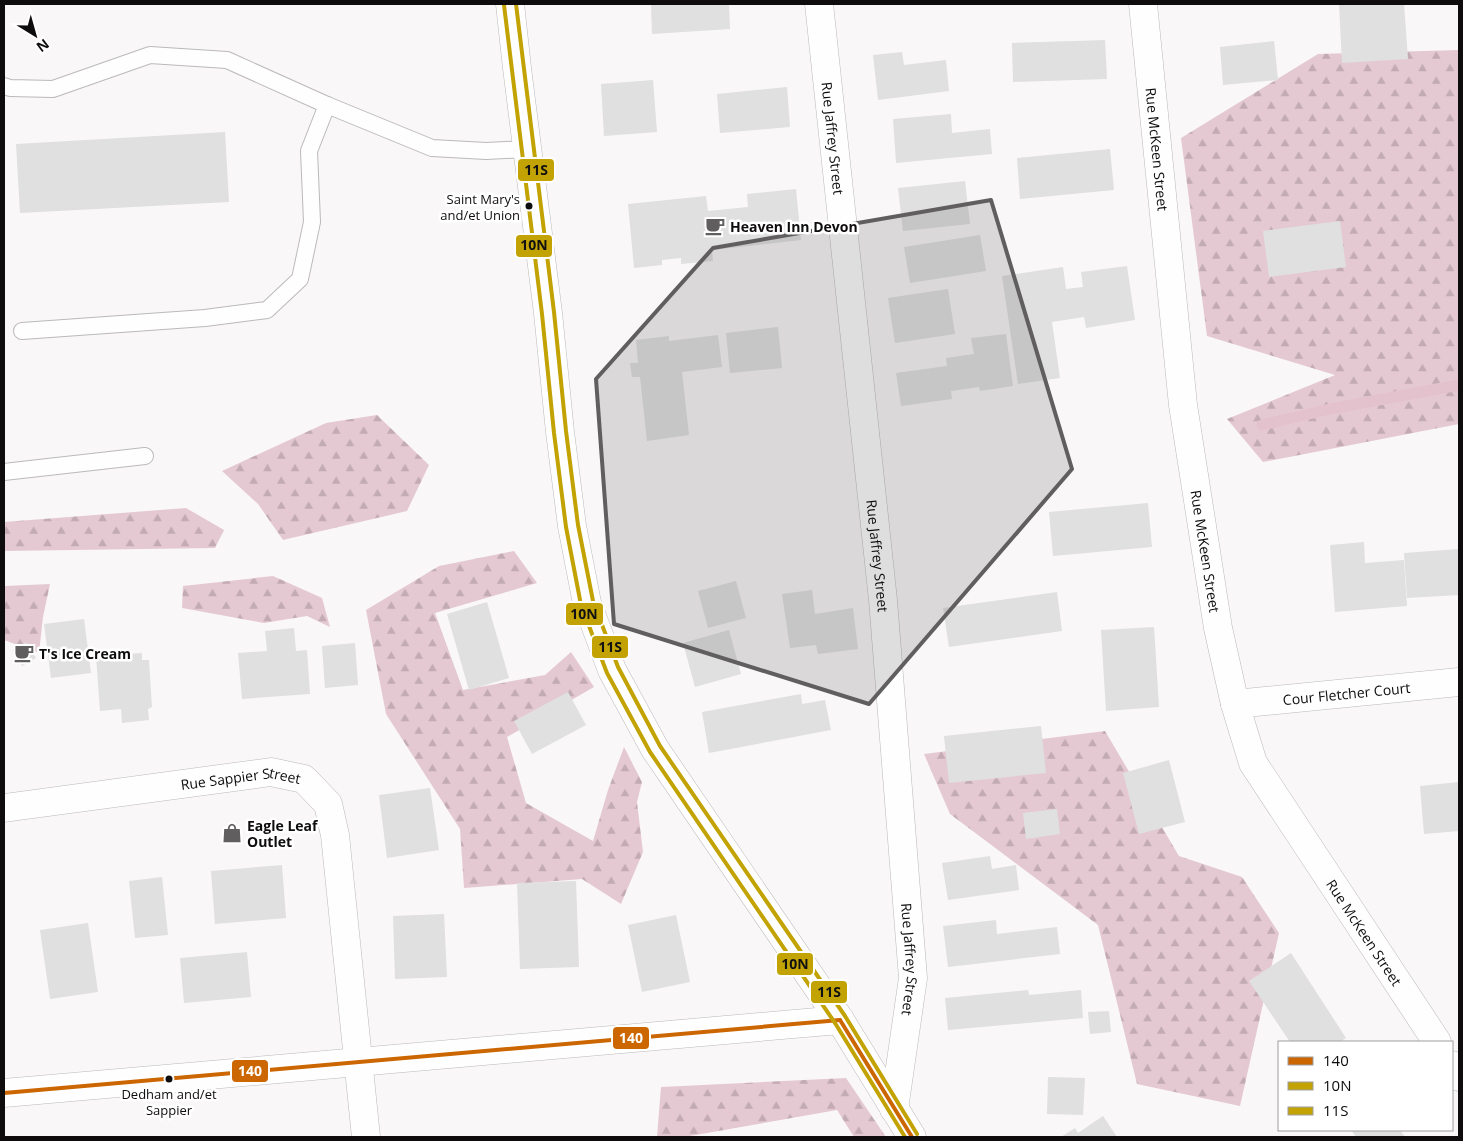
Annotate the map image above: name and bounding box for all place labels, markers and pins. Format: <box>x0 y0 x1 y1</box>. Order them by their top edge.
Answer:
place label: Saint Mary's and/et Union <box>440 190 520 224</box>
marker: Saint Mary's and/et Union <box>524 201 534 211</box>
cafe icon: Heaven Inn Devon <box>704 215 726 237</box>
place label: Heaven Inn Devon <box>730 217 858 236</box>
cafe icon: T's Ice Cream <box>13 642 35 664</box>
place label: T's Ice Cream <box>39 644 131 663</box>
place label: Eagle Leaf Outlet <box>247 816 319 851</box>
shop icon: Eagle Leaf Outlet <box>221 822 243 844</box>
marker: Dedham and/et Sappier <box>164 1074 174 1084</box>
place label: Dedham and/et Sappier <box>121 1085 217 1119</box>

